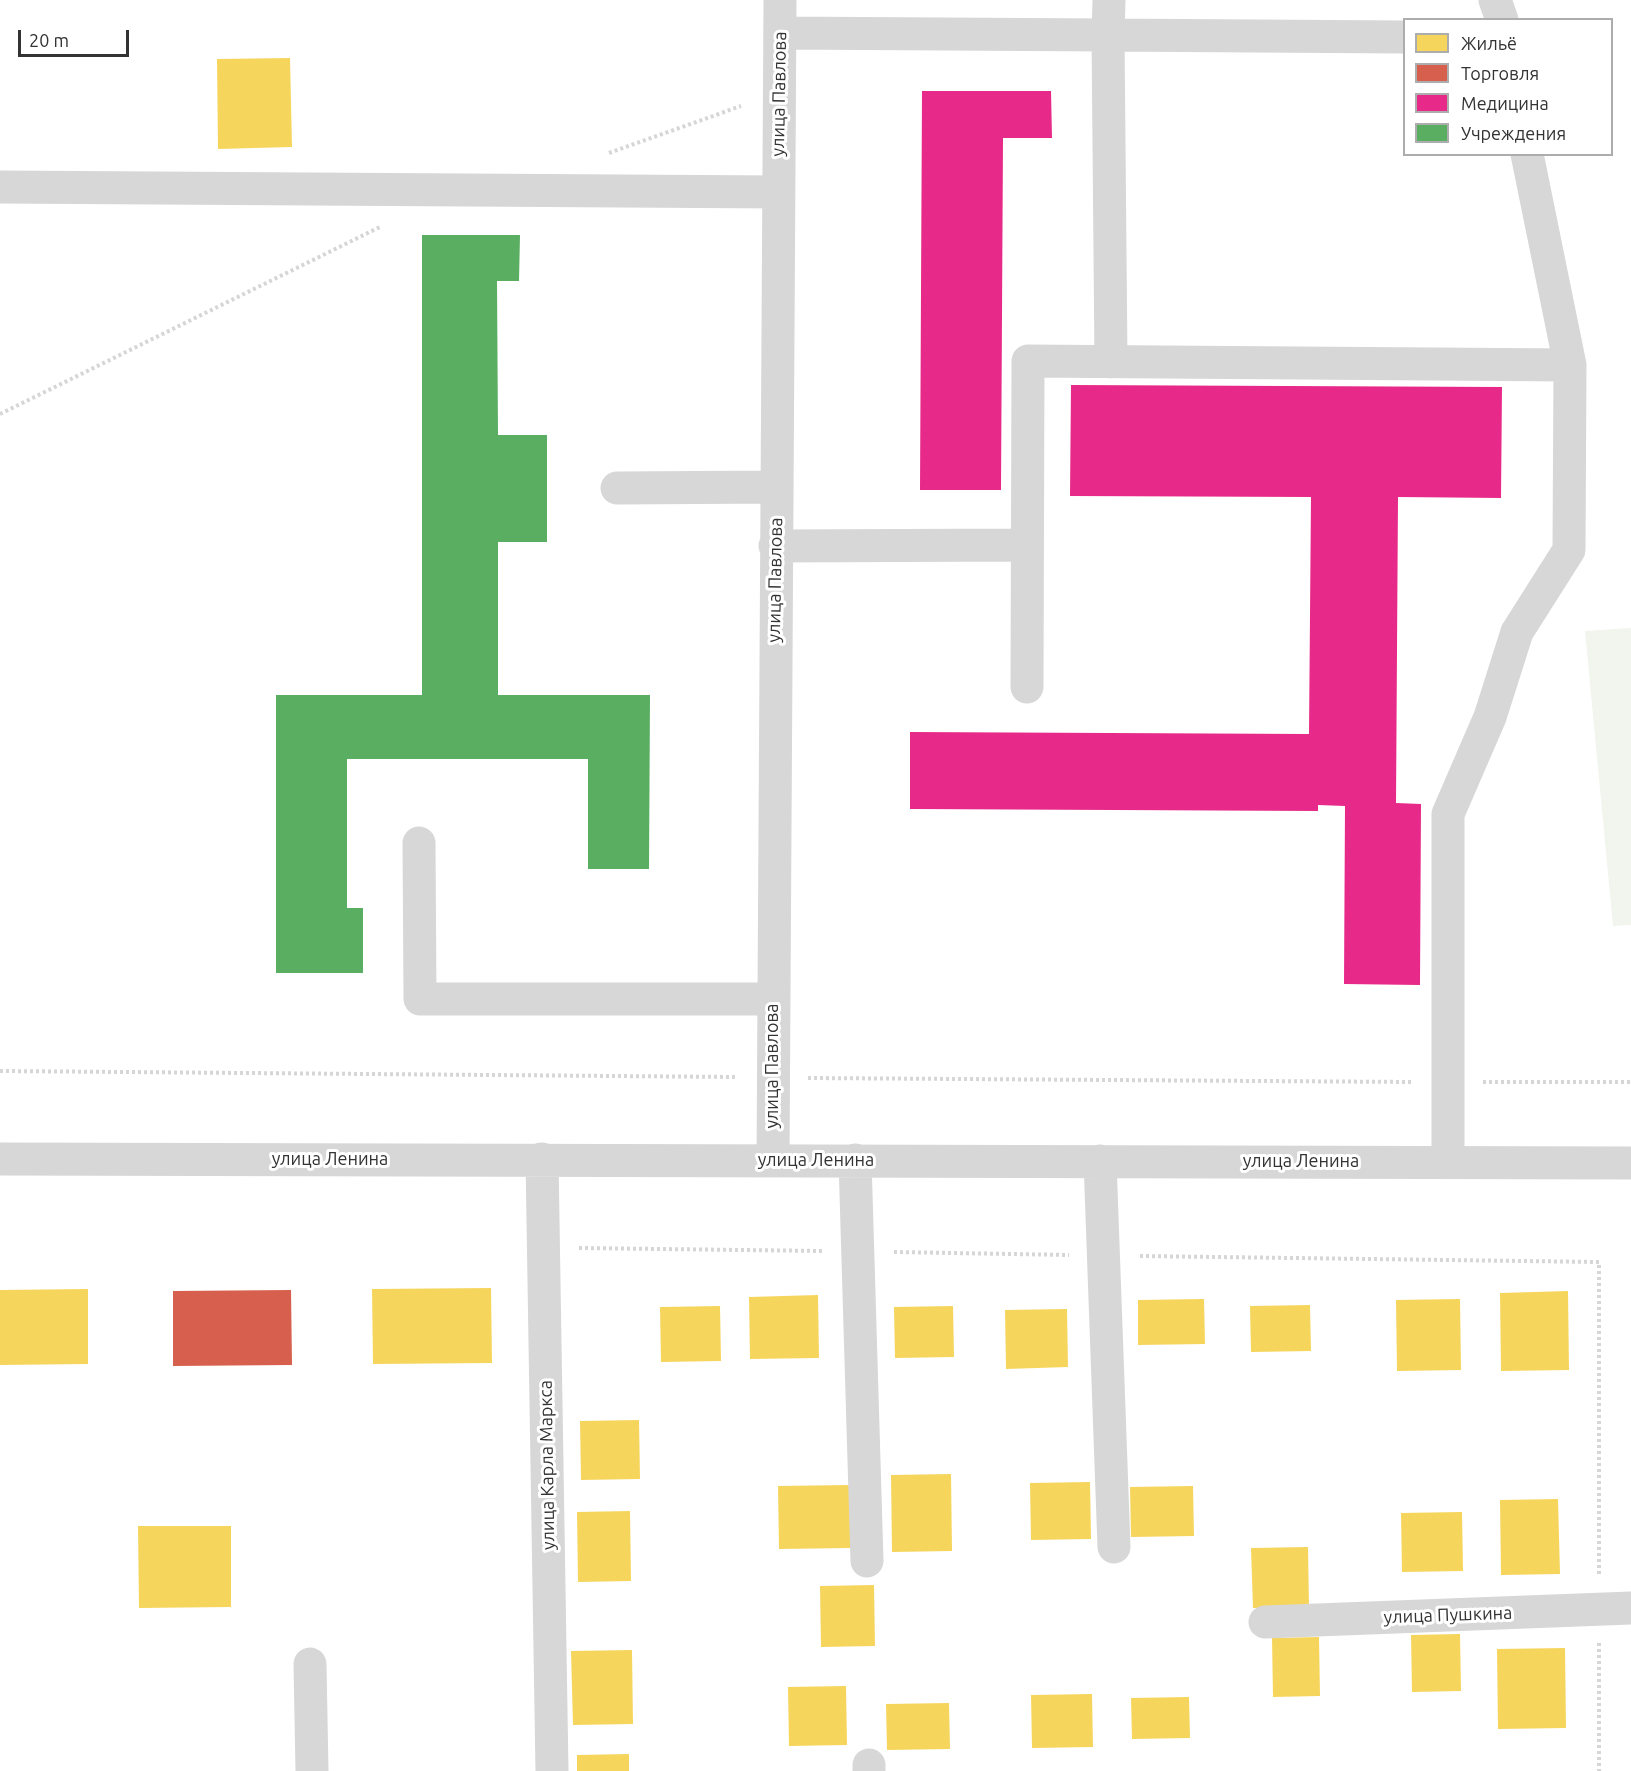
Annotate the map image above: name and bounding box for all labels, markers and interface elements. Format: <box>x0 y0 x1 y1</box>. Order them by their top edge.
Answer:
scale bar <box>21 18 132 56</box>
legend <box>1403 18 1613 156</box>
text: 20 m <box>29 30 69 50</box>
street label: улица Павлова <box>767 31 791 157</box>
text: Жильё <box>1461 33 1517 53</box>
text: Торговля <box>1461 63 1539 83</box>
text: Медицина <box>1461 93 1549 113</box>
text: Учреждения <box>1461 123 1566 143</box>
street label: улица Павлова <box>763 517 787 643</box>
street label: улица Павлова <box>761 1003 783 1129</box>
street label: улица Ленина <box>272 1148 388 1170</box>
street label: улица Ленина <box>758 1149 874 1171</box>
street label: улица Ленина <box>1243 1150 1359 1172</box>
street label: улица Карла Маркса <box>535 1380 559 1550</box>
street label: улица Пушкина <box>1383 1602 1513 1628</box>

